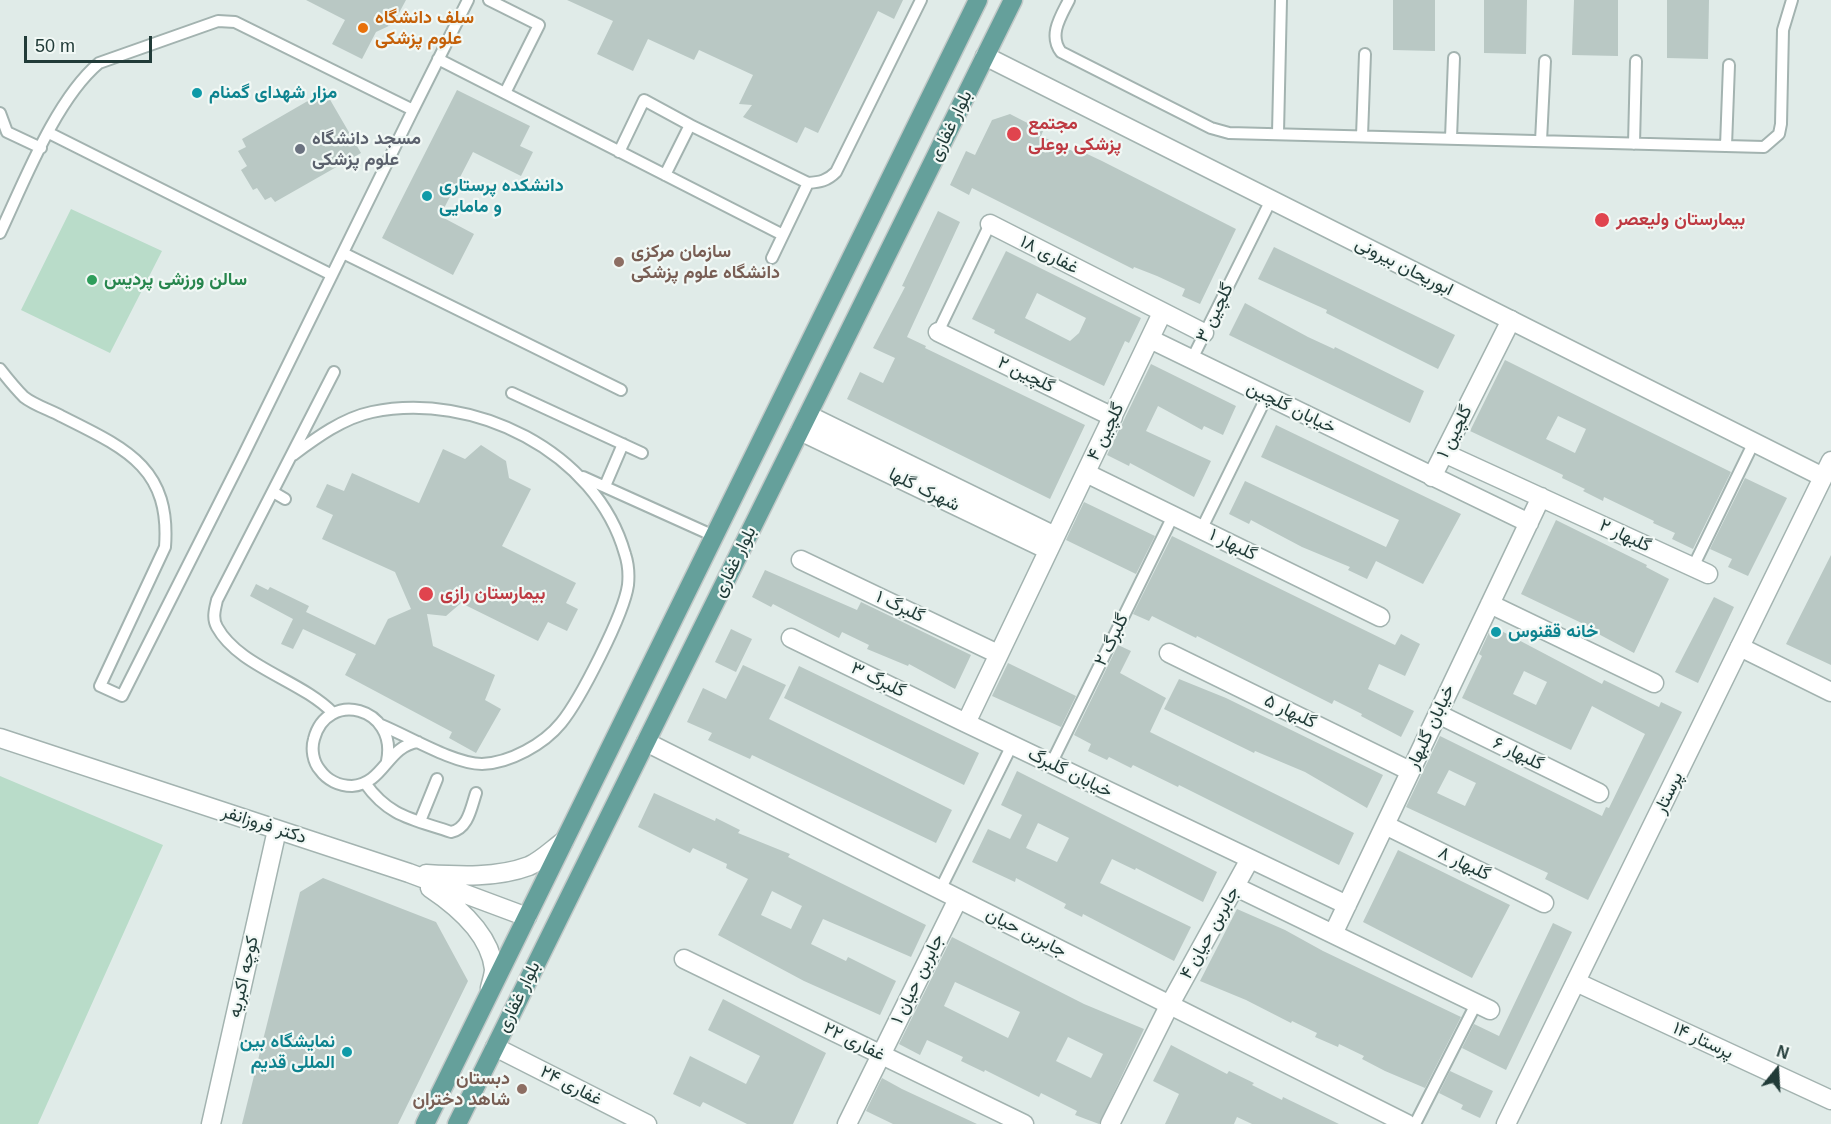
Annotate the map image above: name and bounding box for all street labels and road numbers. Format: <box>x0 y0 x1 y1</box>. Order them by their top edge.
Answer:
street label: بلوار غفاری <box>925 87 977 165</box>
street label: غفاری ۱۸ <box>1016 231 1082 279</box>
street label: ابوریحان بیرونی <box>1351 233 1457 301</box>
street label: گلچین ۳ <box>1191 280 1239 346</box>
street label: گلچین ۲ <box>994 352 1058 398</box>
street label: خیابان گلچین <box>1243 377 1339 439</box>
street label: گلچین ۴ <box>1083 400 1129 464</box>
street label: گلچین ۱ <box>1433 402 1477 462</box>
street label: شهرک گلها <box>885 464 963 516</box>
street label: گلبهار ۲ <box>1596 515 1654 557</box>
street label: بلوار غفاری <box>709 523 761 601</box>
street label: گلبهار ۱ <box>1206 524 1260 566</box>
street label: گلبرگ ۱ <box>872 586 928 628</box>
street label: گلبرگ ۲ <box>1090 610 1134 670</box>
street label: گلبرگ ۳ <box>847 658 909 702</box>
street label: خیابان گلبهار <box>1402 682 1460 772</box>
street label: گلبهار ۵ <box>1260 690 1320 734</box>
street label: گلبهار ۶ <box>1489 733 1547 775</box>
street label: خیابان گلبرگ <box>1024 743 1116 803</box>
street label: پرستار <box>1650 769 1688 817</box>
street label: دکتر فروزانفر <box>219 801 309 849</box>
street label: گلبهار ۸ <box>1434 842 1494 886</box>
street label: جابربن حیان ۴ <box>1176 883 1244 983</box>
street label: جابربن حیان <box>982 904 1070 962</box>
street label: جابربن حیان ۱ <box>887 930 949 1028</box>
street label: کوچه اکبریه <box>224 934 264 1020</box>
street label: بلوار غفاری <box>493 958 545 1036</box>
street label: غفاری ۲۲ <box>820 1018 888 1066</box>
street label: پرستار ۱۴ <box>1669 1018 1737 1064</box>
street label: غفاری ۲۴ <box>536 1061 606 1111</box>

